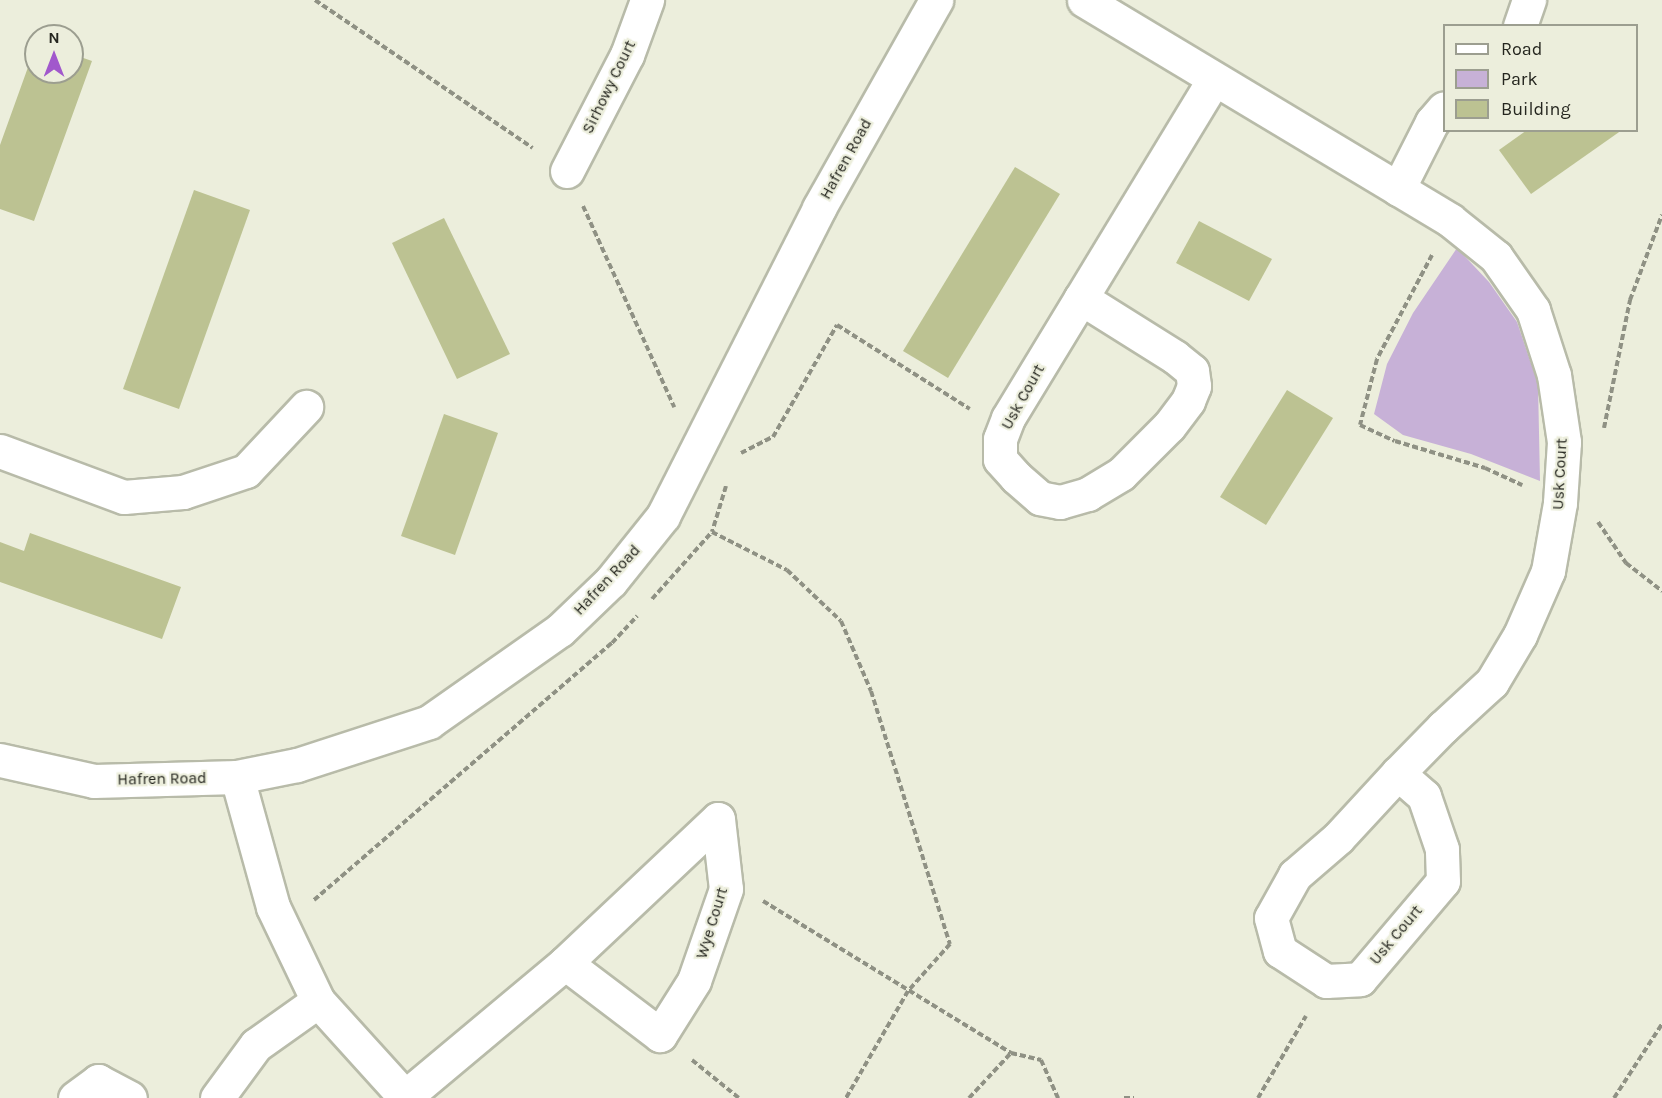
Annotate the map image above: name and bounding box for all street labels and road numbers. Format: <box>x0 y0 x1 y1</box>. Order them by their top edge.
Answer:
street label: Sirhowy Court <box>578 37 640 137</box>
street label: Hafren Road <box>816 115 876 203</box>
street label: Usk Court <box>997 361 1049 433</box>
street label: Usk Court <box>1549 438 1571 510</box>
street label: Hafren Road <box>570 541 644 619</box>
street label: Hafren Road <box>117 769 207 789</box>
street label: Wye Court <box>692 885 732 961</box>
street label: Usk Court <box>1366 901 1426 969</box>

